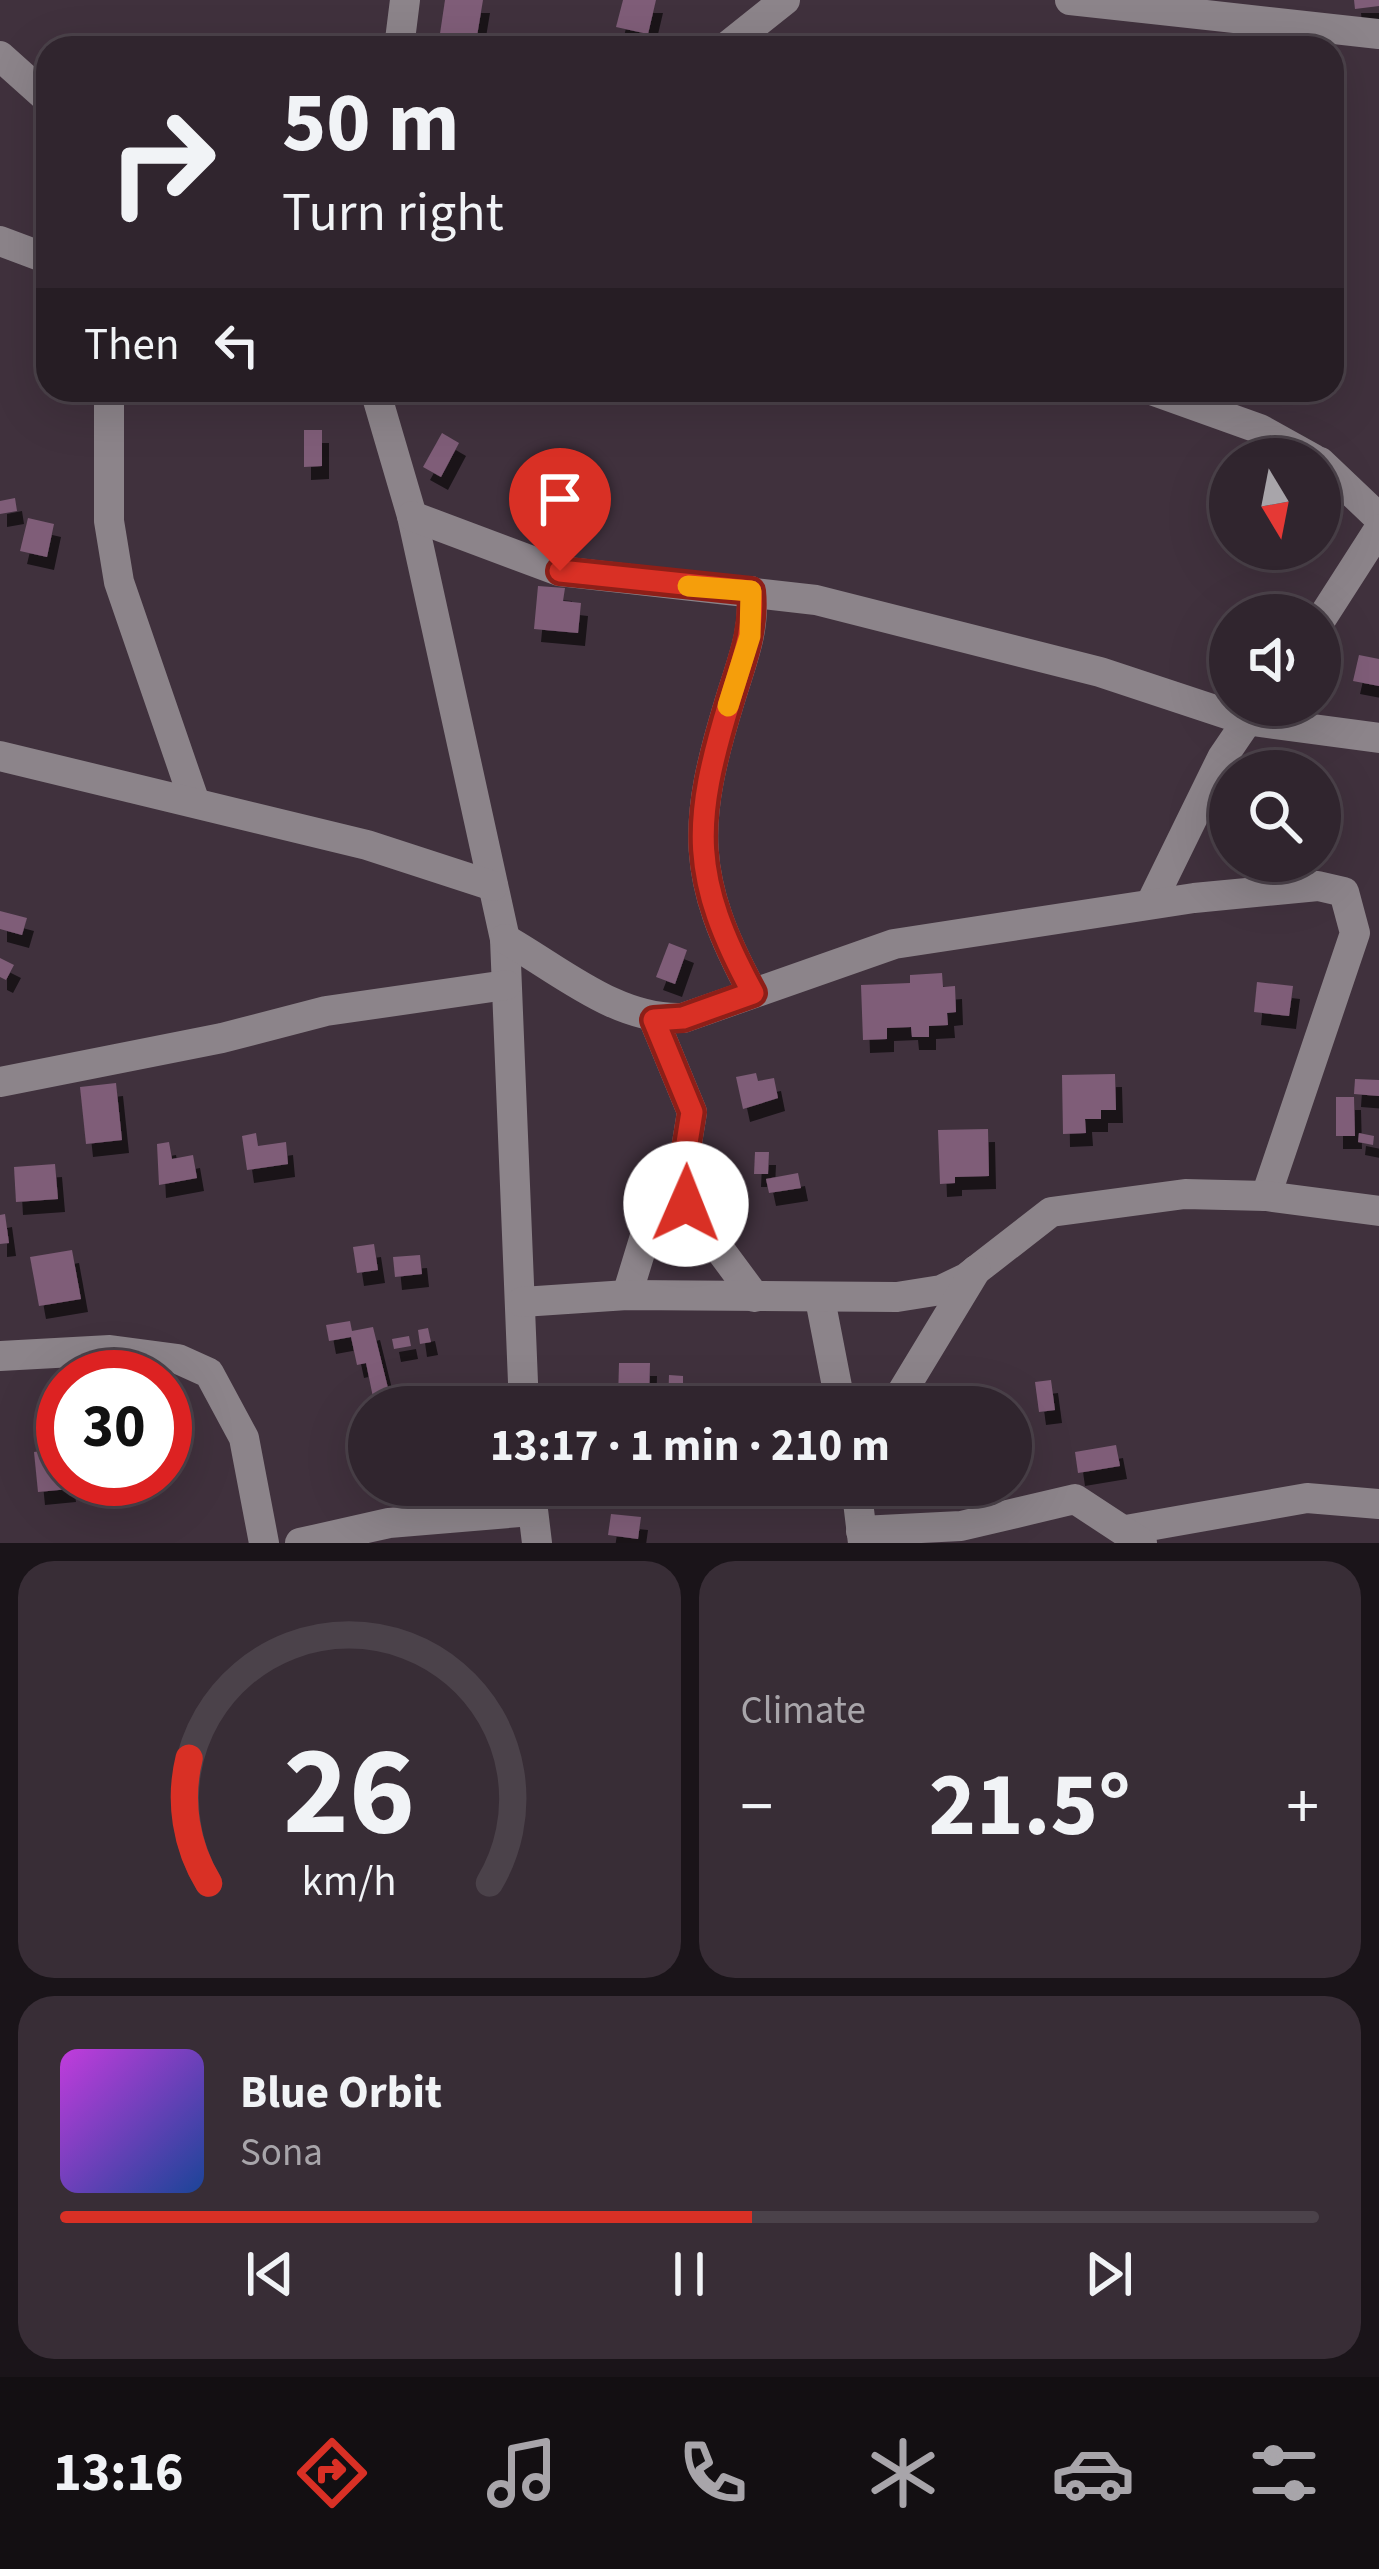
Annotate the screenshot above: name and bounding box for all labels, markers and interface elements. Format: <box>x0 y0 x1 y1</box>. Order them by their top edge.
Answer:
text: 50 m <box>282 64 460 184</box>
icon: right <box>84 84 240 240</box>
text: Turn right <box>282 175 504 252</box>
icon: left <box>204 312 270 378</box>
text: Then <box>84 313 180 377</box>
north arrow <box>1209 438 1341 570</box>
map controls <box>1209 438 1341 882</box>
pin <box>509 448 611 571</box>
icon: arrive <box>527 466 593 532</box>
button: sound <box>1209 594 1341 726</box>
button: search <box>1209 750 1341 882</box>
position arrow <box>623 1141 749 1267</box>
speed limit sign: 30 <box>36 1350 192 1506</box>
text: 13:17 · 1 min · 210 m <box>490 1414 890 1478</box>
text: Climate <box>741 1683 866 1739</box>
text: 26 <box>283 1704 415 1882</box>
text: 21.5° <box>929 1742 1131 1870</box>
text: − <box>741 1760 773 1854</box>
text: + <box>1286 1760 1319 1854</box>
text: km/h <box>302 1850 397 1911</box>
text: Blue Orbit <box>240 2061 442 2125</box>
text: Sona <box>240 2125 323 2181</box>
icon: previous <box>237 2241 303 2307</box>
icon: pause <box>656 2241 722 2307</box>
icon: next <box>1076 2241 1142 2307</box>
icon: directions <box>290 2431 374 2515</box>
icon: music <box>480 2431 564 2515</box>
icon: phone <box>671 2431 755 2515</box>
icon: climate <box>861 2431 945 2515</box>
icon: car <box>1051 2431 1135 2515</box>
icon: filters <box>1242 2431 1326 2515</box>
text: 13:16 <box>53 2435 183 2512</box>

